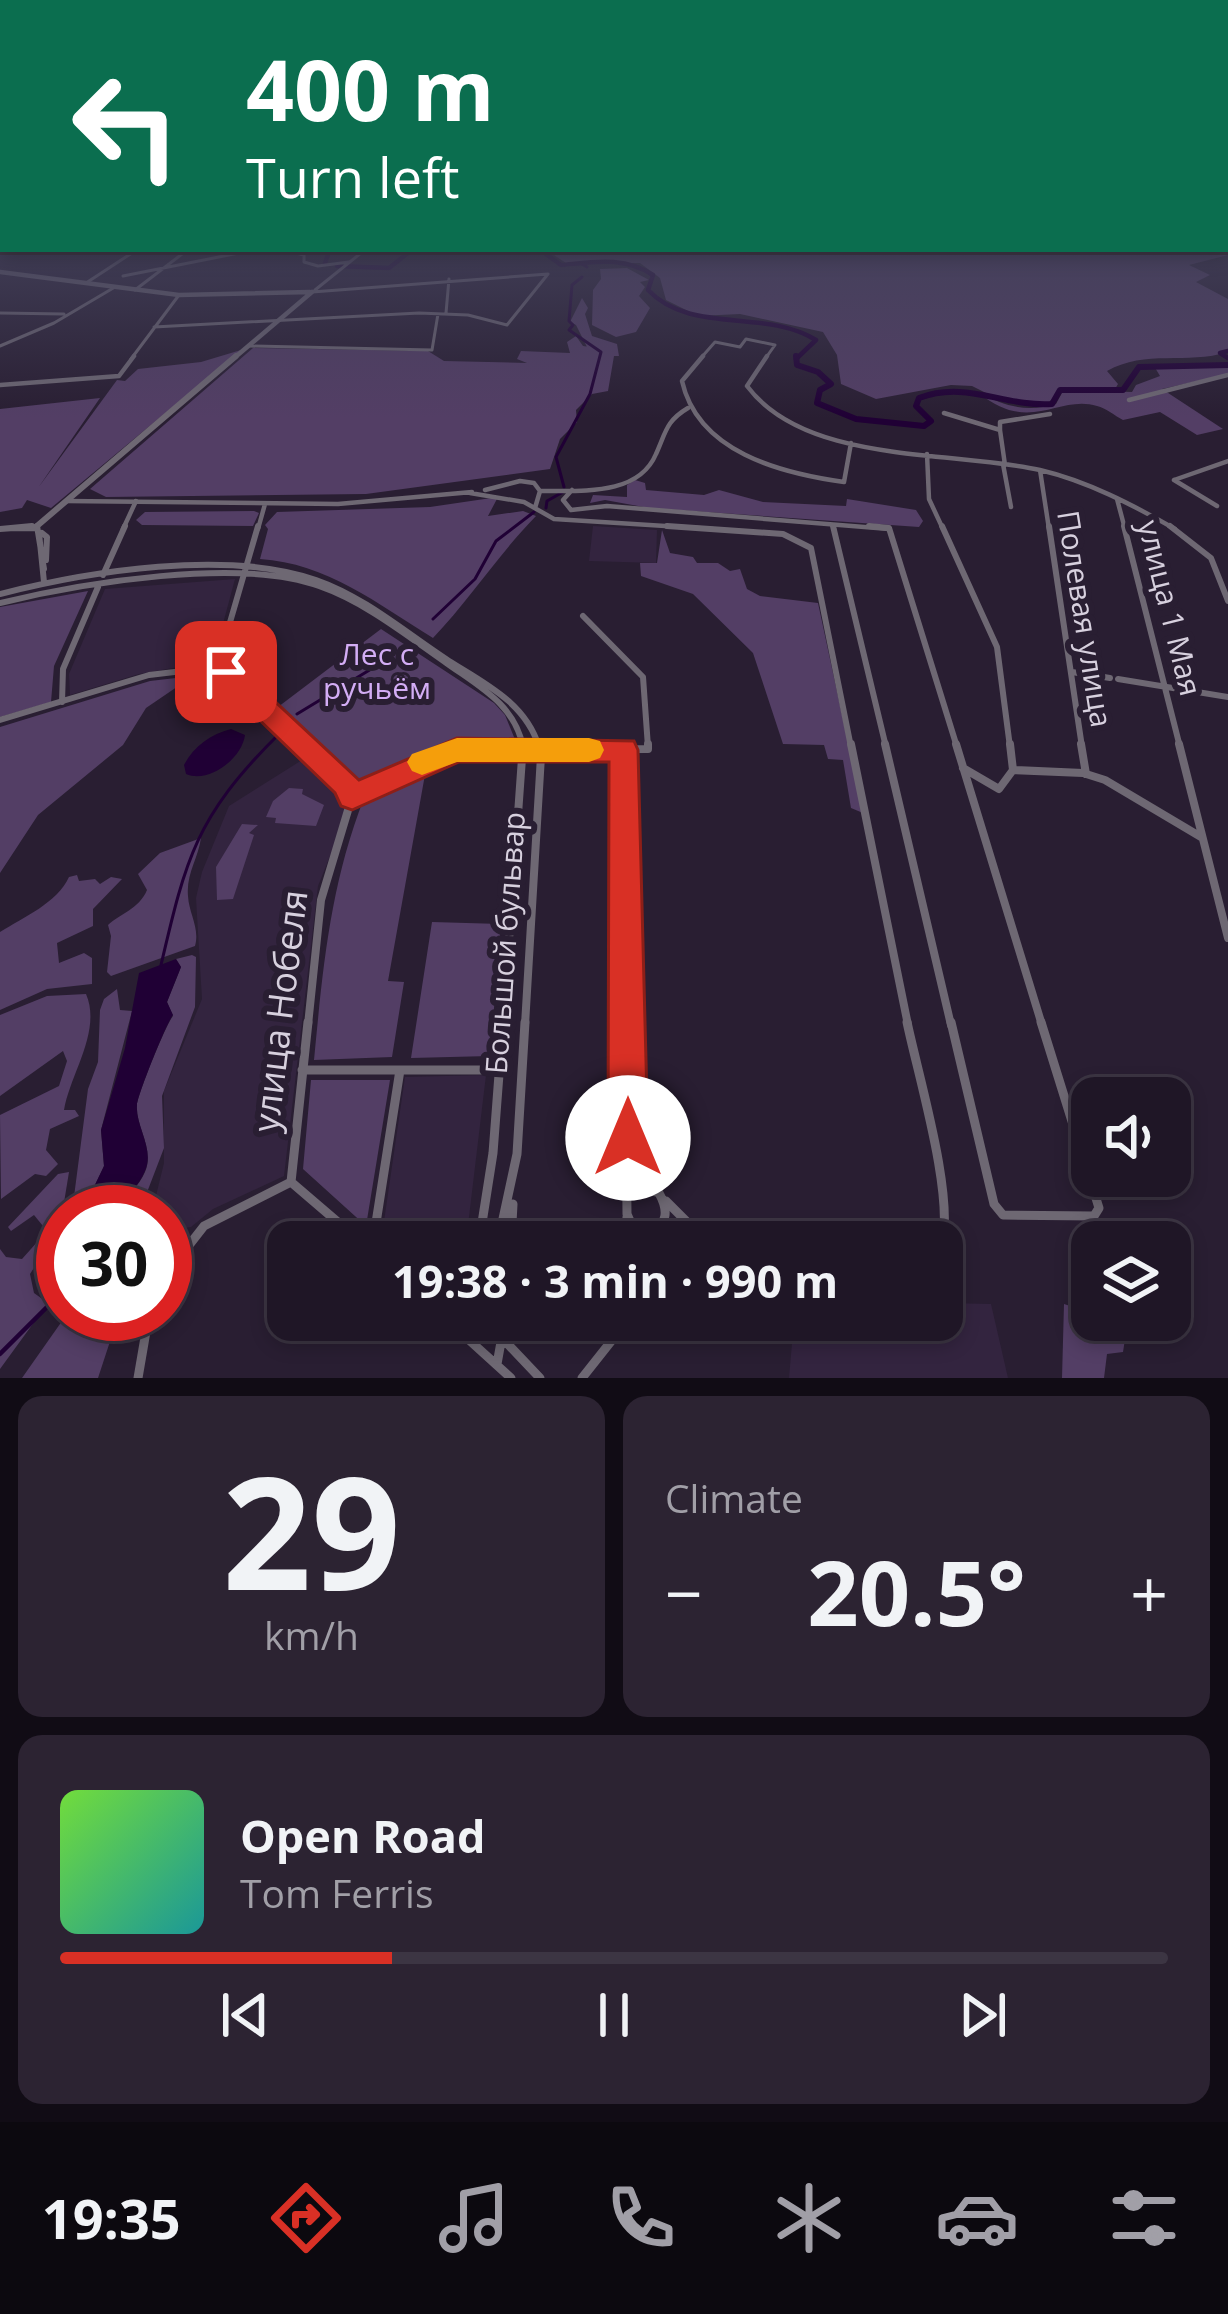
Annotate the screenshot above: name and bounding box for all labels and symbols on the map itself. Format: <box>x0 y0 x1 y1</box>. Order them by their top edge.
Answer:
street label: Полевая улица <box>1048 507 1123 730</box>
street label: улица 1 Мая <box>1129 515 1212 700</box>
pin <box>175 621 277 723</box>
park label: Лес с ручьём <box>323 633 431 708</box>
street label: Большой бульвар <box>475 810 534 1075</box>
street label: улица Нобеля <box>240 887 319 1135</box>
position arrow <box>565 1075 691 1201</box>
speed limit sign: 30 <box>36 1185 192 1341</box>

